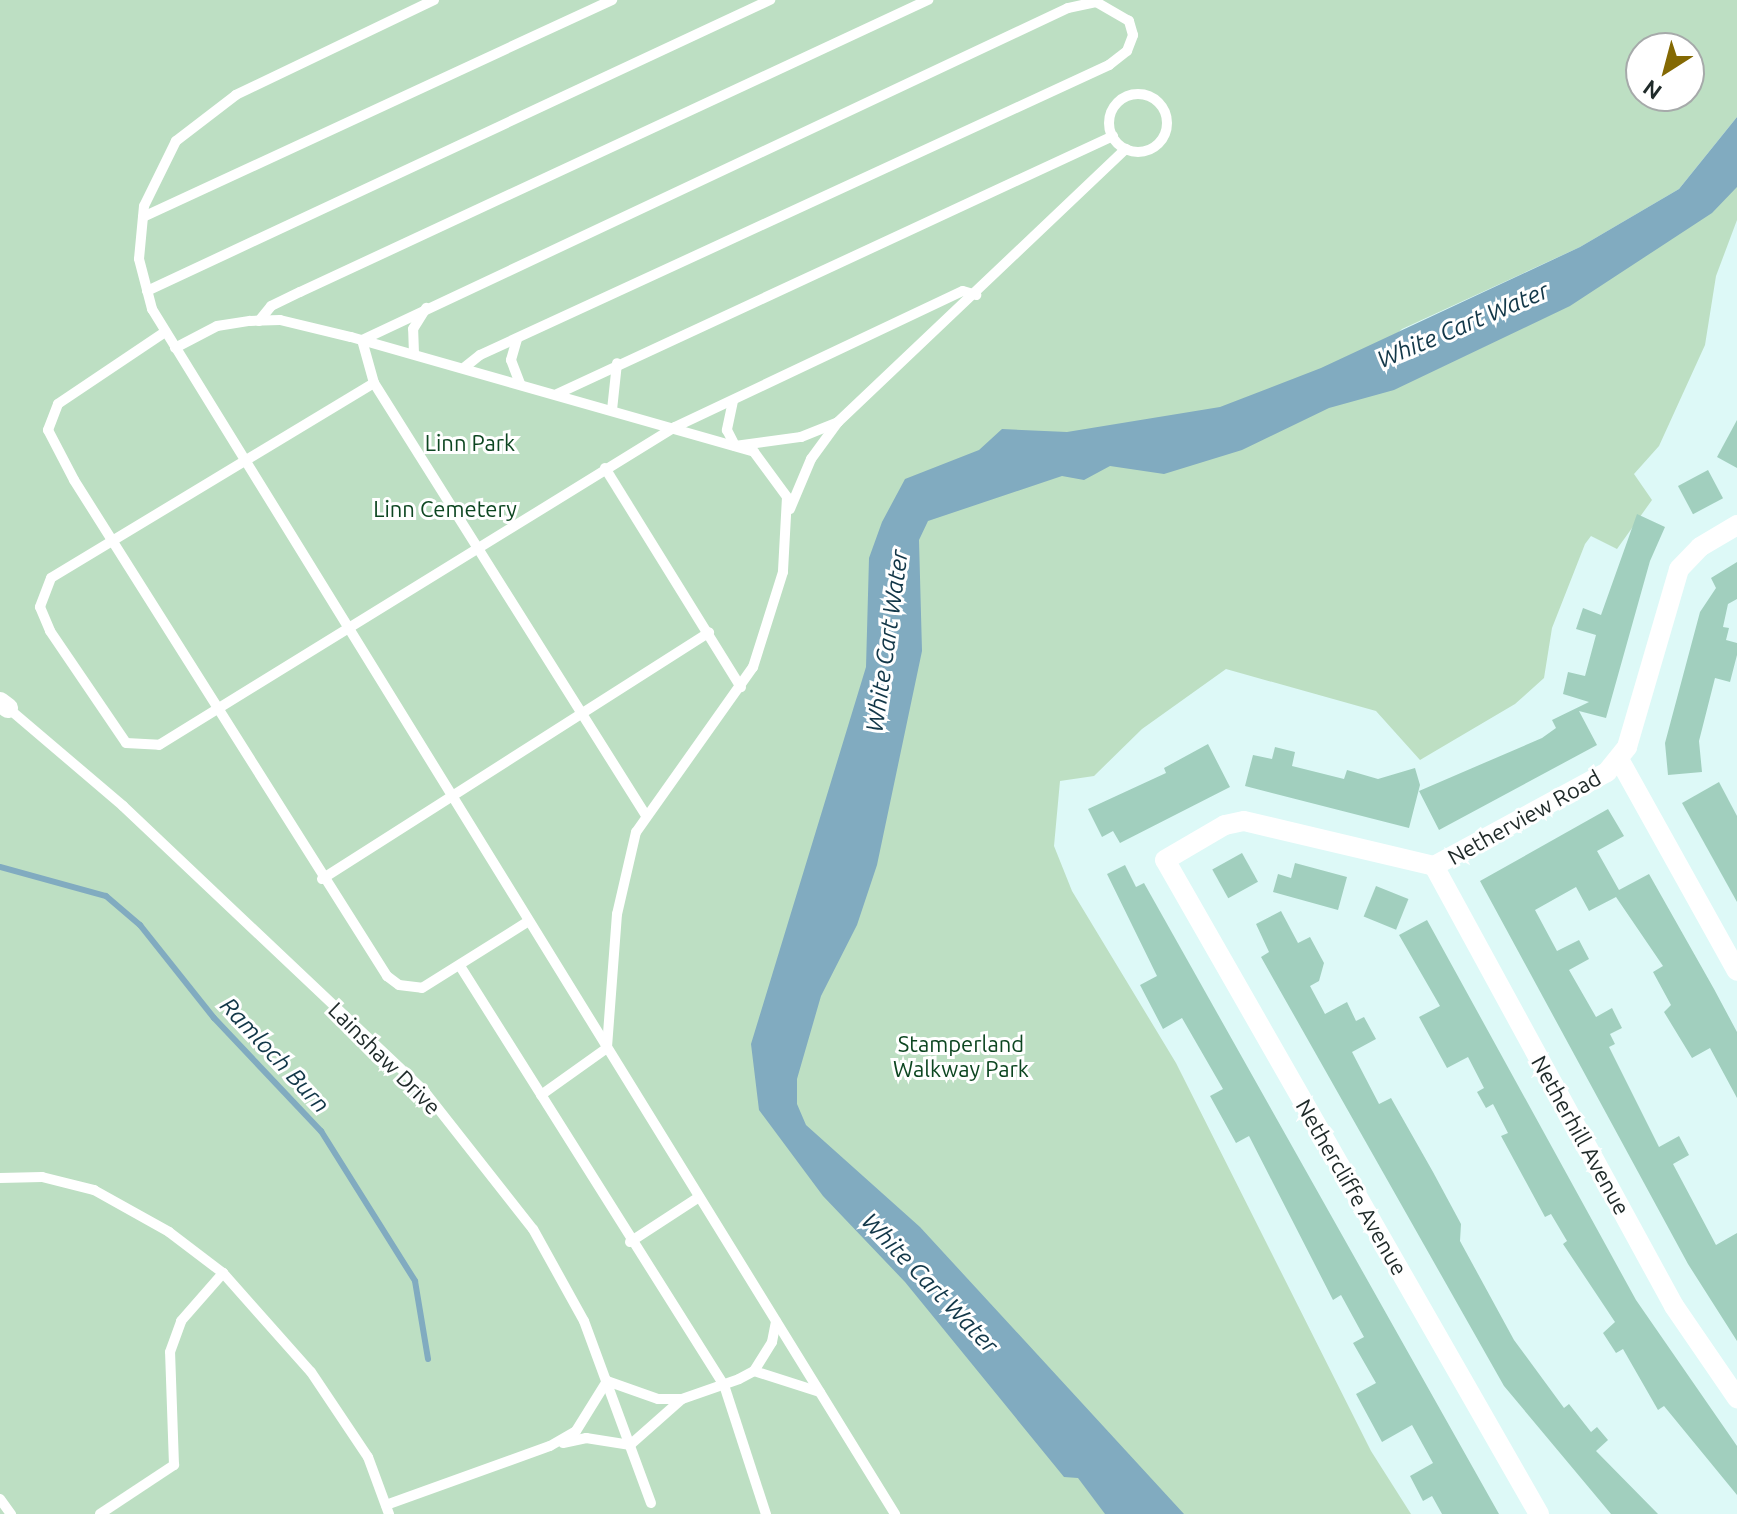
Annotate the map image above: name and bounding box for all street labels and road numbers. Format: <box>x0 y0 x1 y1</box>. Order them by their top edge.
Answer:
street label: Netherview Road <box>1443 764 1605 870</box>
street label: Lainshaw Drive <box>323 996 447 1120</box>
street label: Netherhill Avenue <box>1526 1051 1636 1219</box>
street label: Nethercliffe Avenue <box>1291 1094 1413 1280</box>

